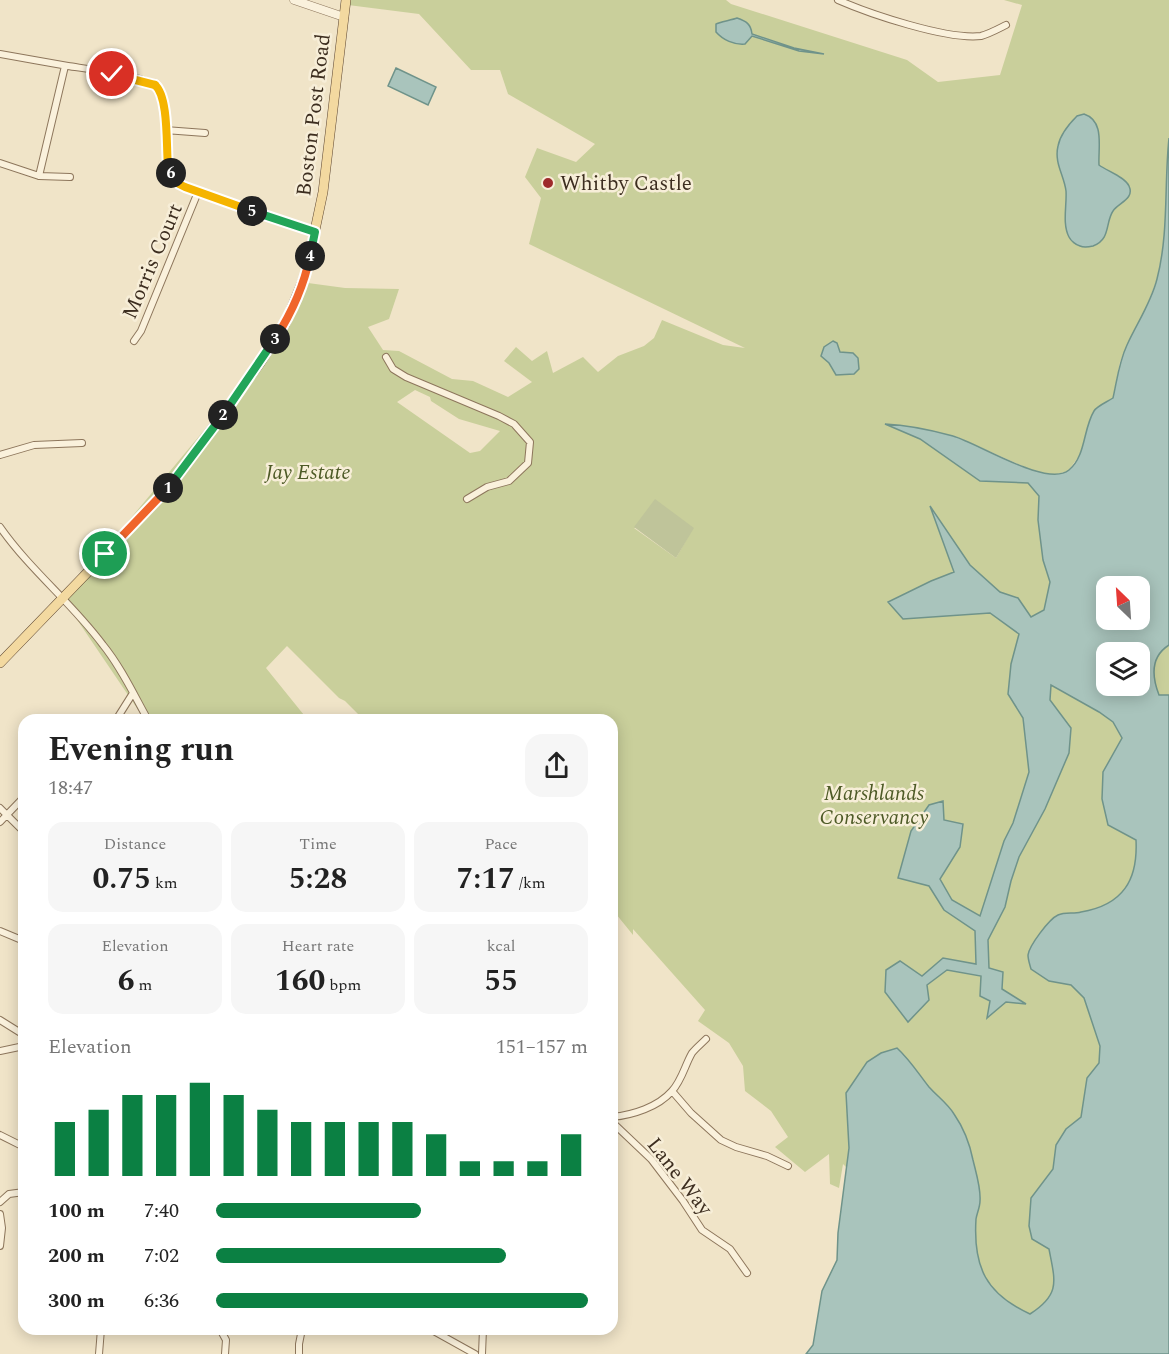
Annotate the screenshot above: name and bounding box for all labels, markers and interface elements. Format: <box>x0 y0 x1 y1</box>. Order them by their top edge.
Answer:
street label: Boston Post Road <box>288 32 340 198</box>
pin <box>86 48 137 99</box>
icon: check <box>95 57 128 90</box>
pin: 6 <box>156 158 186 188</box>
text: 6 <box>167 161 175 185</box>
place label: Whitby Castle <box>560 168 692 200</box>
marker: Whitby Castle <box>541 176 555 190</box>
pin: 5 <box>237 196 267 226</box>
street label: Morris Court <box>114 198 192 324</box>
text: 5 <box>248 199 256 223</box>
pin: 4 <box>295 241 325 271</box>
text: 4 <box>306 244 314 268</box>
pin: 3 <box>260 324 290 354</box>
text: 3 <box>271 327 279 351</box>
pin: 2 <box>208 400 238 430</box>
text: 2 <box>219 403 227 427</box>
park label: Jay Estate <box>263 457 351 489</box>
pin: 1 <box>153 473 183 503</box>
text: 1 <box>164 476 172 500</box>
pin <box>79 528 130 579</box>
icon: arrive <box>88 537 121 570</box>
north arrow <box>1096 576 1150 630</box>
map controls <box>1096 576 1150 696</box>
button: layers <box>1096 642 1150 696</box>
text: Evening run <box>48 725 234 775</box>
button: share <box>525 734 588 797</box>
text: 18:47 <box>48 773 93 803</box>
park label: Marshlands Conservancy <box>820 778 929 834</box>
text: Distance <box>104 832 166 856</box>
text: Time <box>299 832 337 856</box>
text: Pace <box>484 832 518 856</box>
text: 0.75 <box>92 856 151 902</box>
text: 5:28 <box>289 856 347 902</box>
text: 7:17 <box>456 856 515 902</box>
text: km <box>151 871 178 895</box>
text: /km <box>515 871 546 895</box>
text: Elevation <box>101 934 169 958</box>
text: Heart rate <box>282 934 354 958</box>
text: kcal <box>487 934 515 958</box>
text: 6 <box>118 958 135 1004</box>
text: 160 <box>275 958 325 1004</box>
text: 55 <box>484 958 518 1004</box>
text: m <box>135 973 152 997</box>
text: bpm <box>325 973 361 997</box>
text: Elevation <box>48 1032 132 1062</box>
text: 151–157 m <box>496 1032 588 1062</box>
street label: Lane Way <box>638 1131 721 1223</box>
text: 100 m <box>48 1196 105 1226</box>
text: 7:40 <box>144 1196 179 1226</box>
text: 200 m <box>48 1241 105 1271</box>
text: 7:02 <box>144 1241 179 1271</box>
text: 300 m <box>48 1286 105 1316</box>
text: 6:36 <box>144 1286 179 1316</box>

